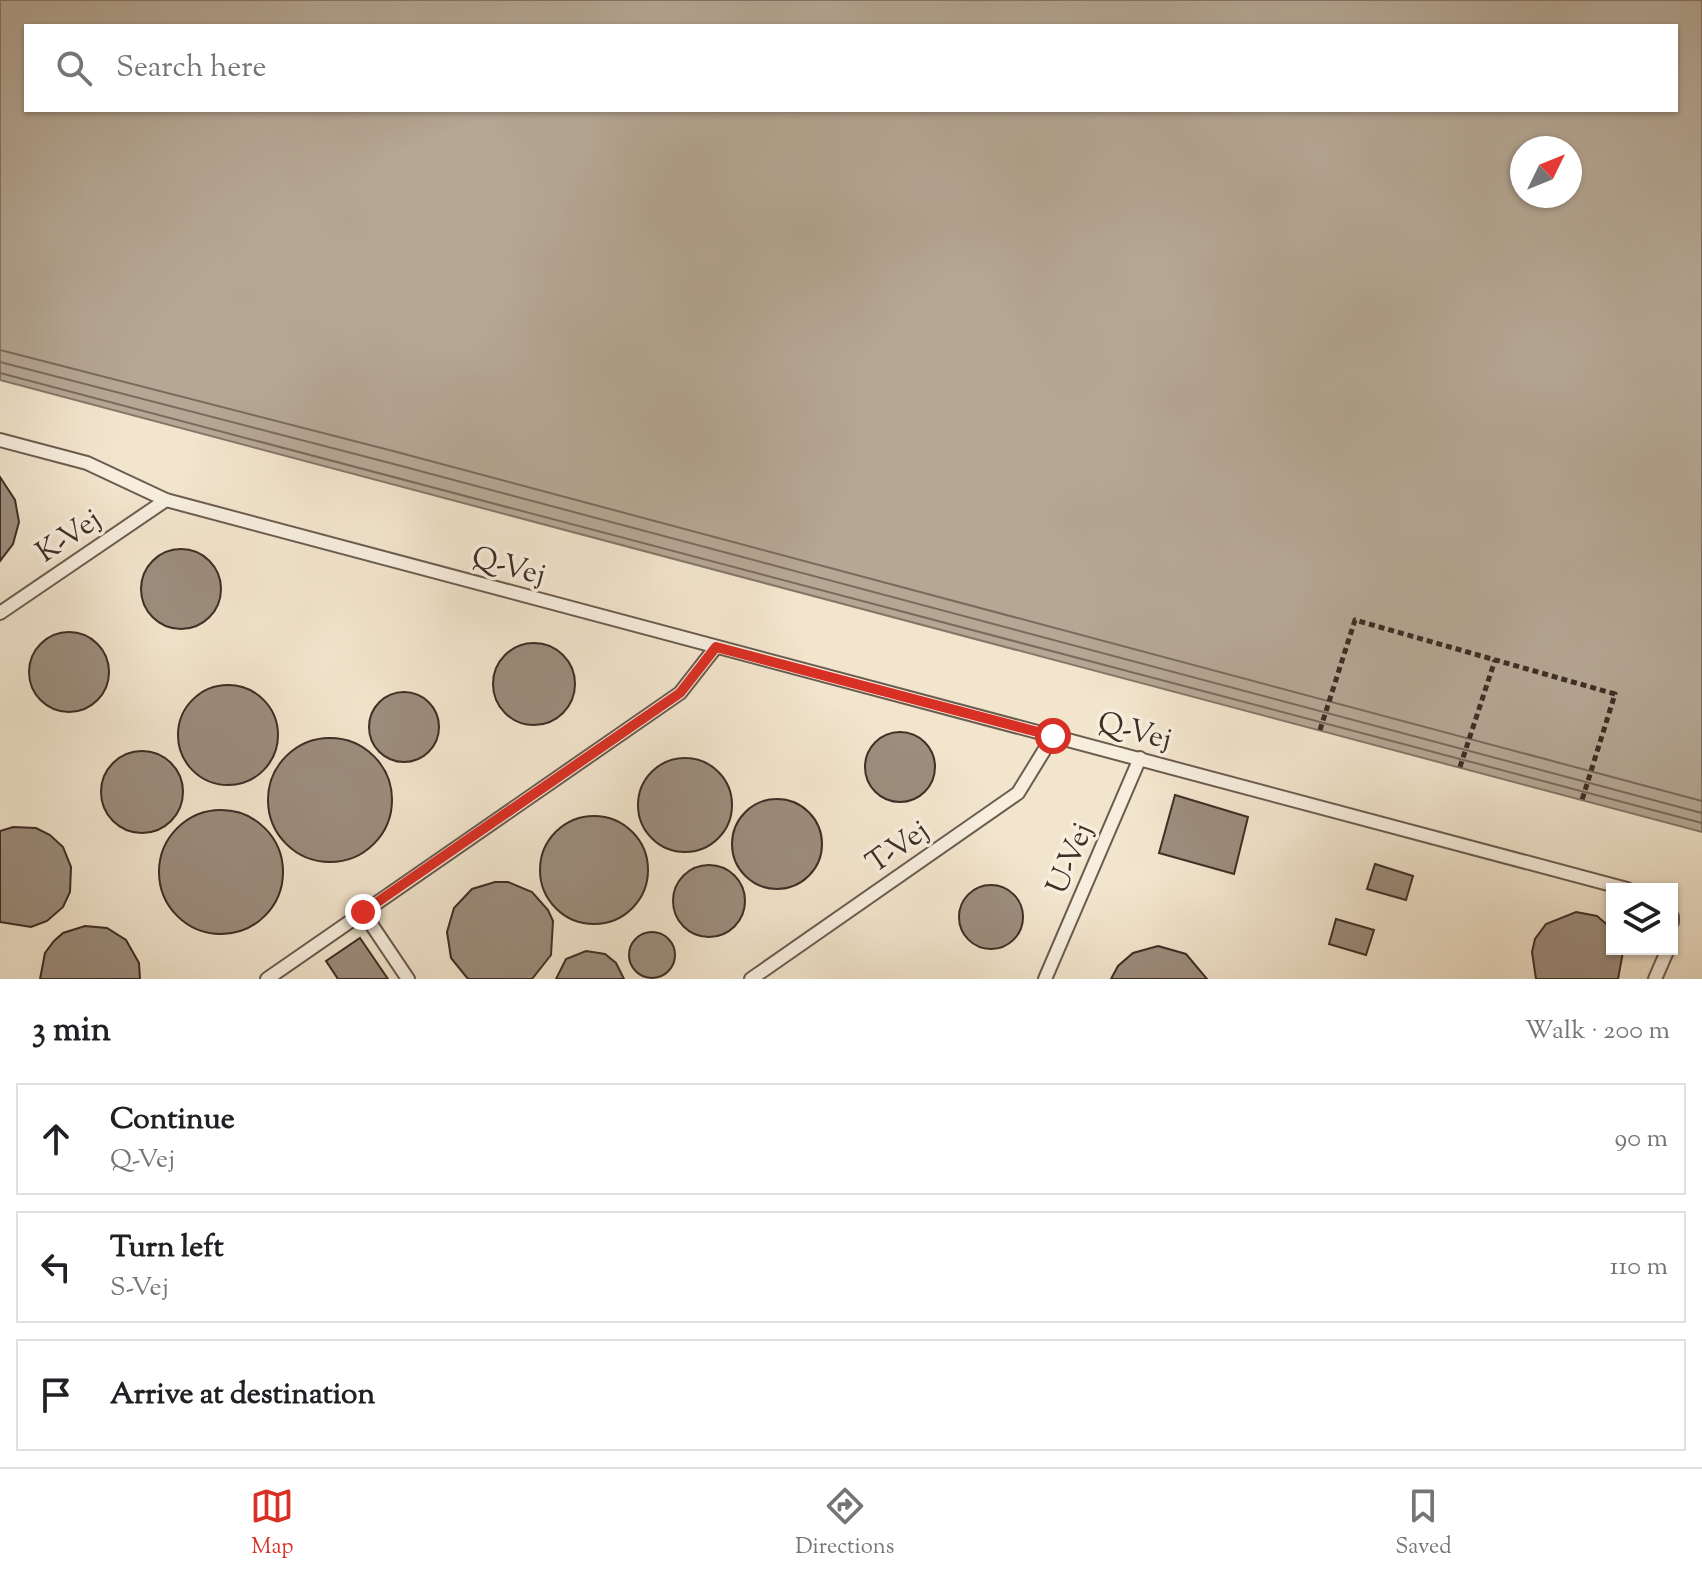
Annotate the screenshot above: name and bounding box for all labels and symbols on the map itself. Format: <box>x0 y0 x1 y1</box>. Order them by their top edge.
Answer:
north arrow <box>1510 136 1582 208</box>
street label: K-Vej <box>28 500 111 575</box>
street label: Q-Vej <box>467 537 550 598</box>
street label: Q-Vej <box>1093 702 1176 762</box>
route start <box>1035 718 1071 754</box>
street label: T-Vej <box>858 811 939 885</box>
street label: U-Vej <box>1037 817 1106 901</box>
route end <box>345 894 381 930</box>

